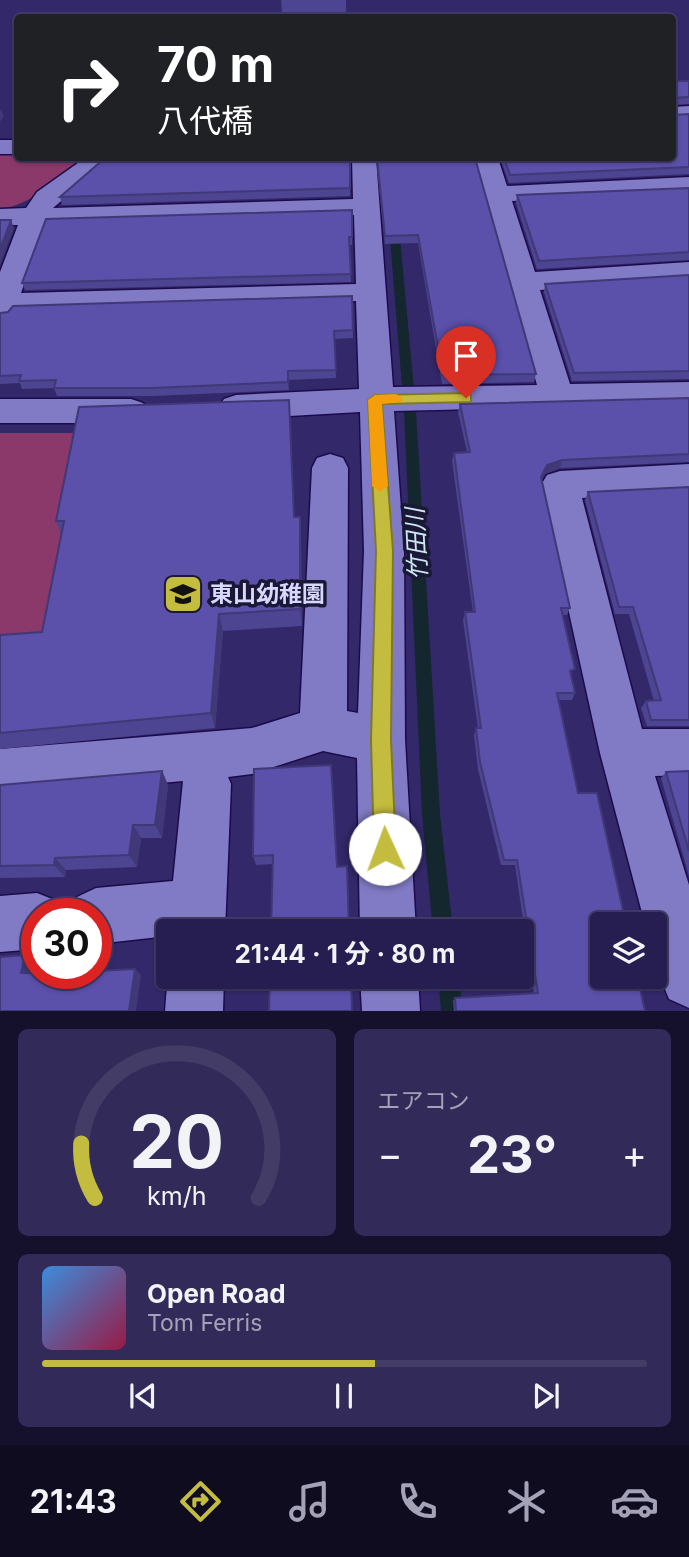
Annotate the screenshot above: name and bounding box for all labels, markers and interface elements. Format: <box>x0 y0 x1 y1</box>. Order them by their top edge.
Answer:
text: 70 m <box>157 35 274 94</box>
icon: right <box>42 42 133 133</box>
text: 八代橋 <box>157 101 253 140</box>
pin <box>436 326 496 398</box>
icon: arrive <box>447 337 485 375</box>
water label: 竹田川 <box>400 504 433 581</box>
school or university icon: 東山幼稚園 <box>162 573 204 615</box>
place label: 東山幼稚園 <box>210 580 325 608</box>
position arrow <box>348 812 422 886</box>
speed limit sign: 30 <box>21 898 112 989</box>
map controls <box>590 912 667 989</box>
button: layers <box>590 912 667 989</box>
text: 21:44 · 1 分 · 80 m <box>234 938 456 969</box>
text: エアコン <box>378 1087 470 1115</box>
text: 20 <box>129 1098 224 1187</box>
text: 23° <box>467 1123 557 1186</box>
text: − <box>378 1131 403 1177</box>
text: + <box>622 1131 647 1177</box>
text: km/h <box>147 1181 206 1211</box>
text: Open Road <box>147 1278 286 1309</box>
text: Tom Ferris <box>147 1309 262 1337</box>
icon: previous <box>124 1377 162 1415</box>
icon: pause <box>325 1377 363 1415</box>
icon: next <box>527 1377 565 1415</box>
icon: directions <box>176 1477 225 1526</box>
icon: music <box>285 1477 334 1526</box>
icon: phone <box>393 1477 442 1526</box>
icon: climate <box>502 1477 551 1526</box>
icon: car <box>610 1477 659 1526</box>
text: 21:43 <box>30 1482 117 1521</box>

